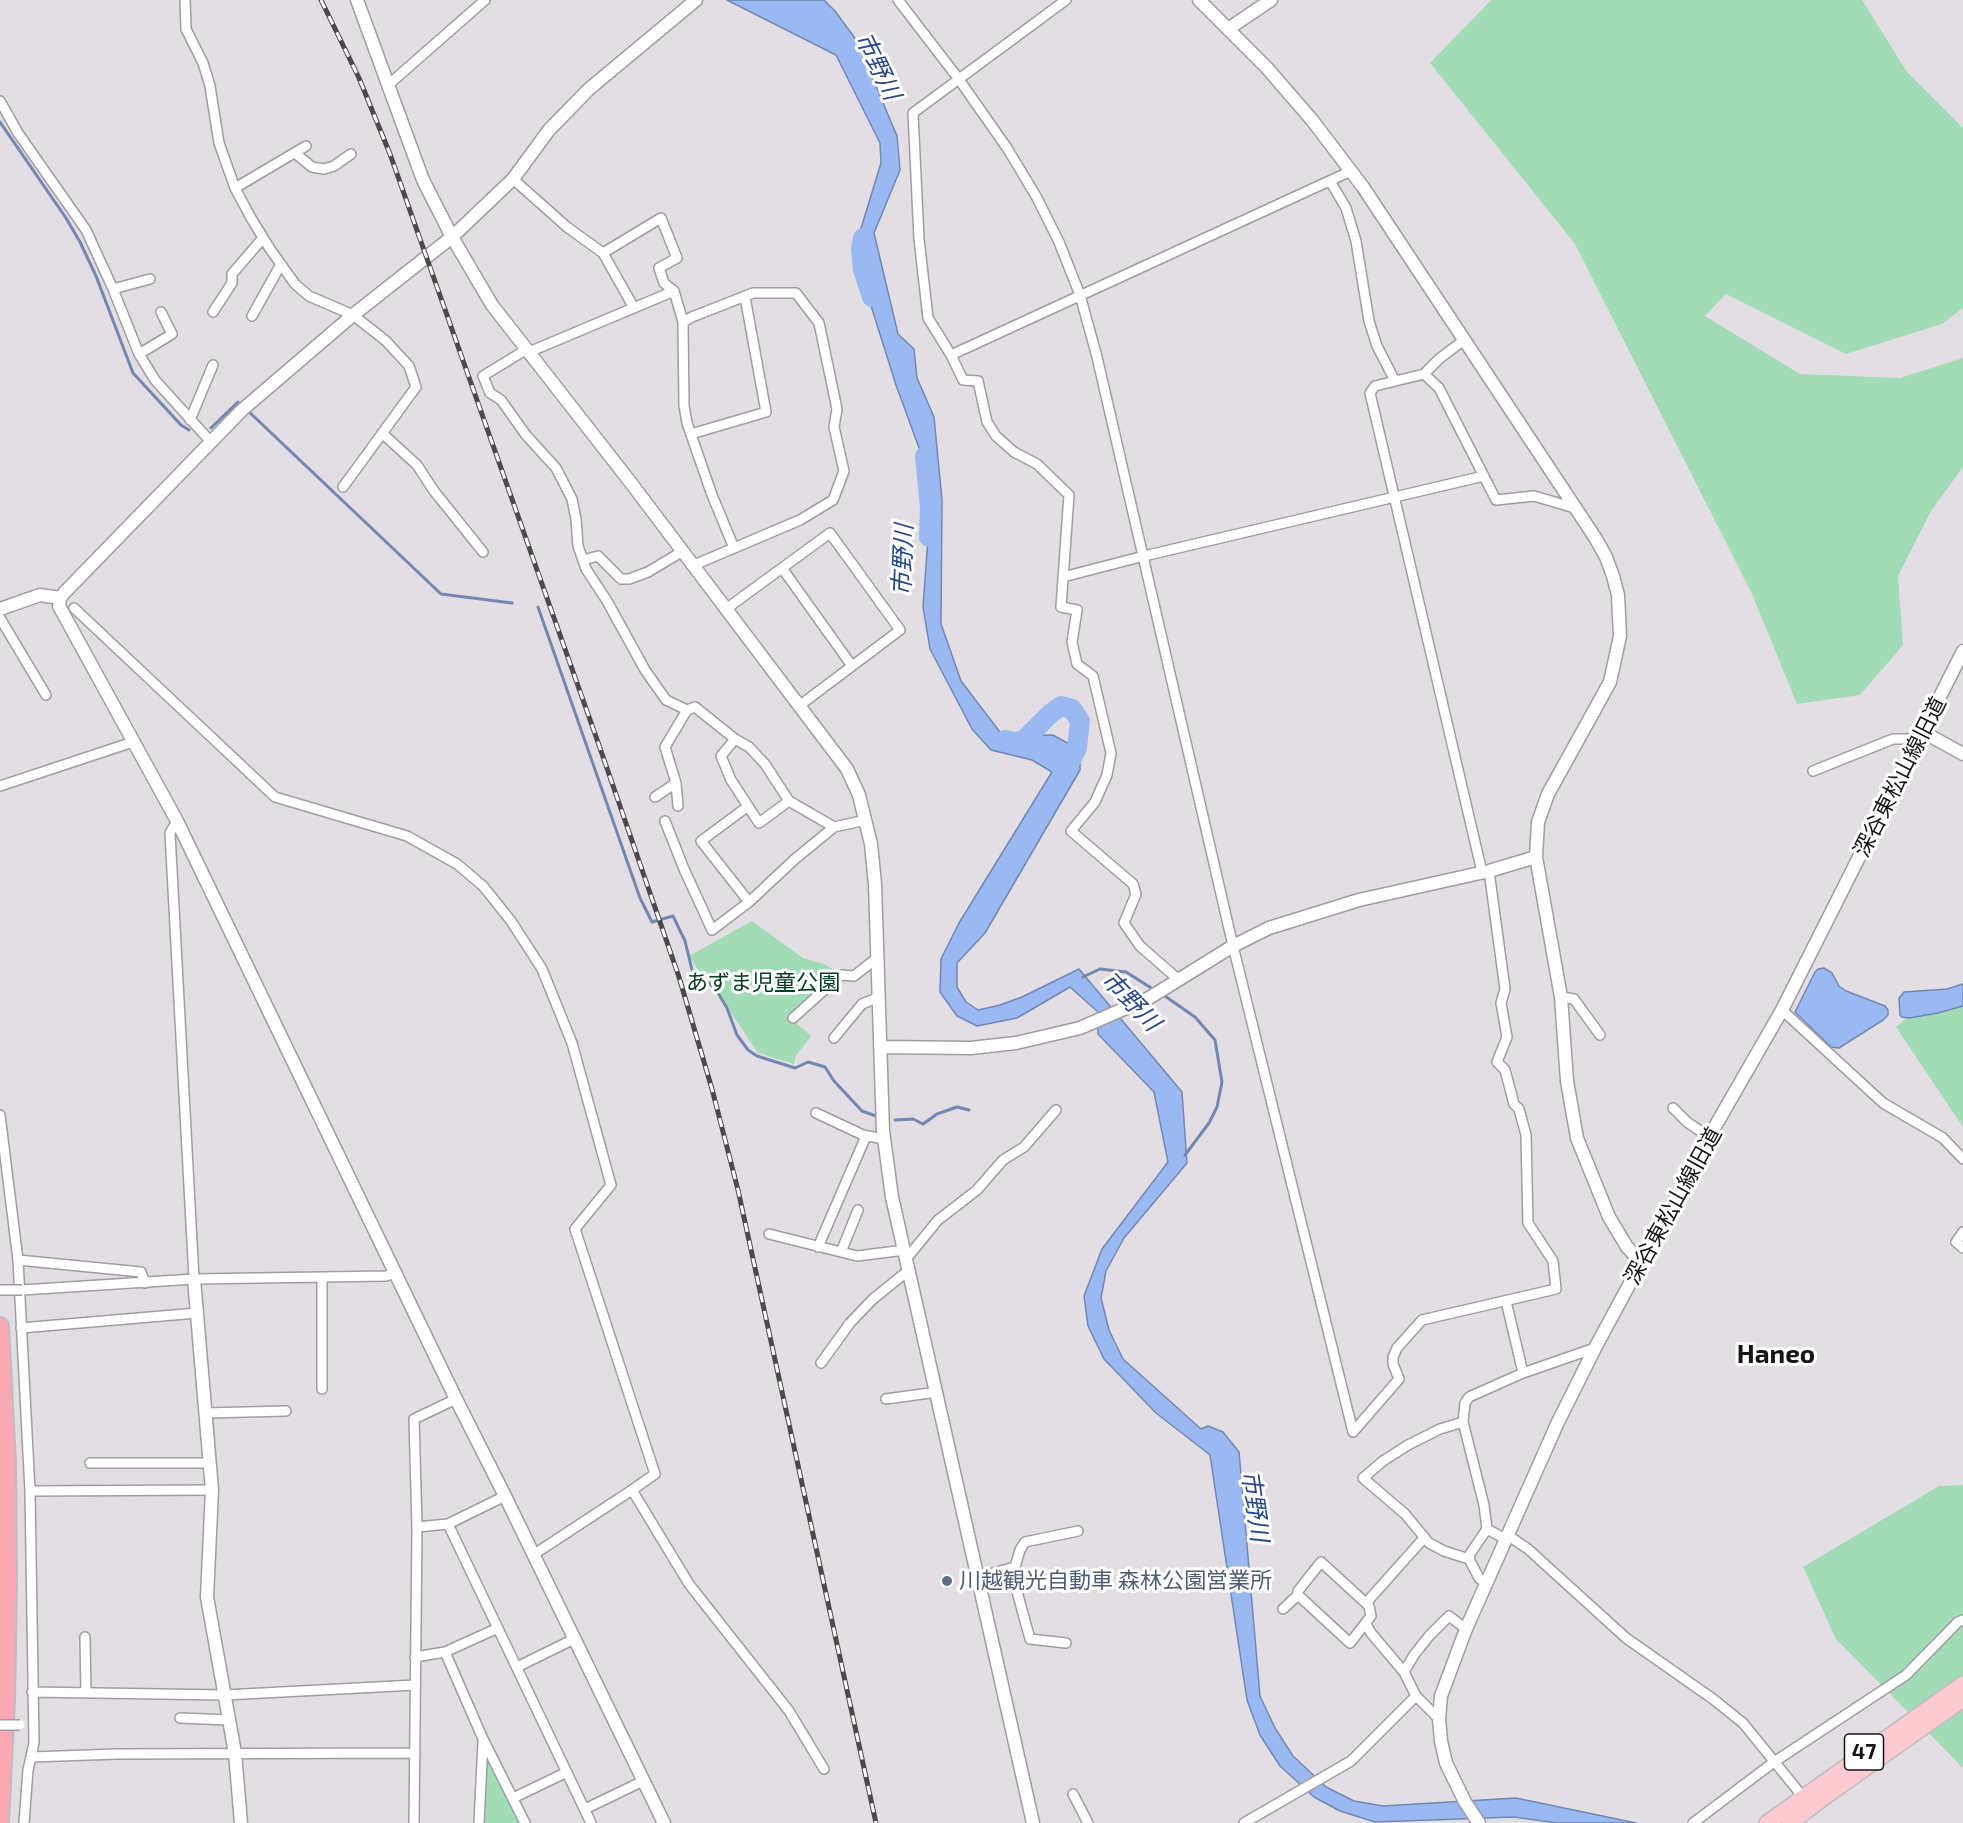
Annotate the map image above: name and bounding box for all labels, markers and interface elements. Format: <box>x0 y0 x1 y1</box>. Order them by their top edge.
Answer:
water label: 市野川 <box>849 27 907 105</box>
water label: 市野川 <box>887 524 919 596</box>
street label: 深谷東松山線旧道 <box>1848 693 1952 861</box>
water label: 市野川 <box>1096 965 1166 1037</box>
park label: あずま児童公園 <box>686 970 840 996</box>
street label: 深谷東松山線旧道 <box>1619 1123 1727 1289</box>
district label: Haneo <box>1737 1338 1815 1370</box>
water label: 市野川 <box>1236 1468 1274 1544</box>
place label: 川越観光自動車 森林公園営業所 <box>959 1568 1272 1594</box>
marker: 川越観光自動車 森林公園営業所 <box>940 1574 954 1588</box>
road number: 47 <box>1844 1734 1884 1770</box>

